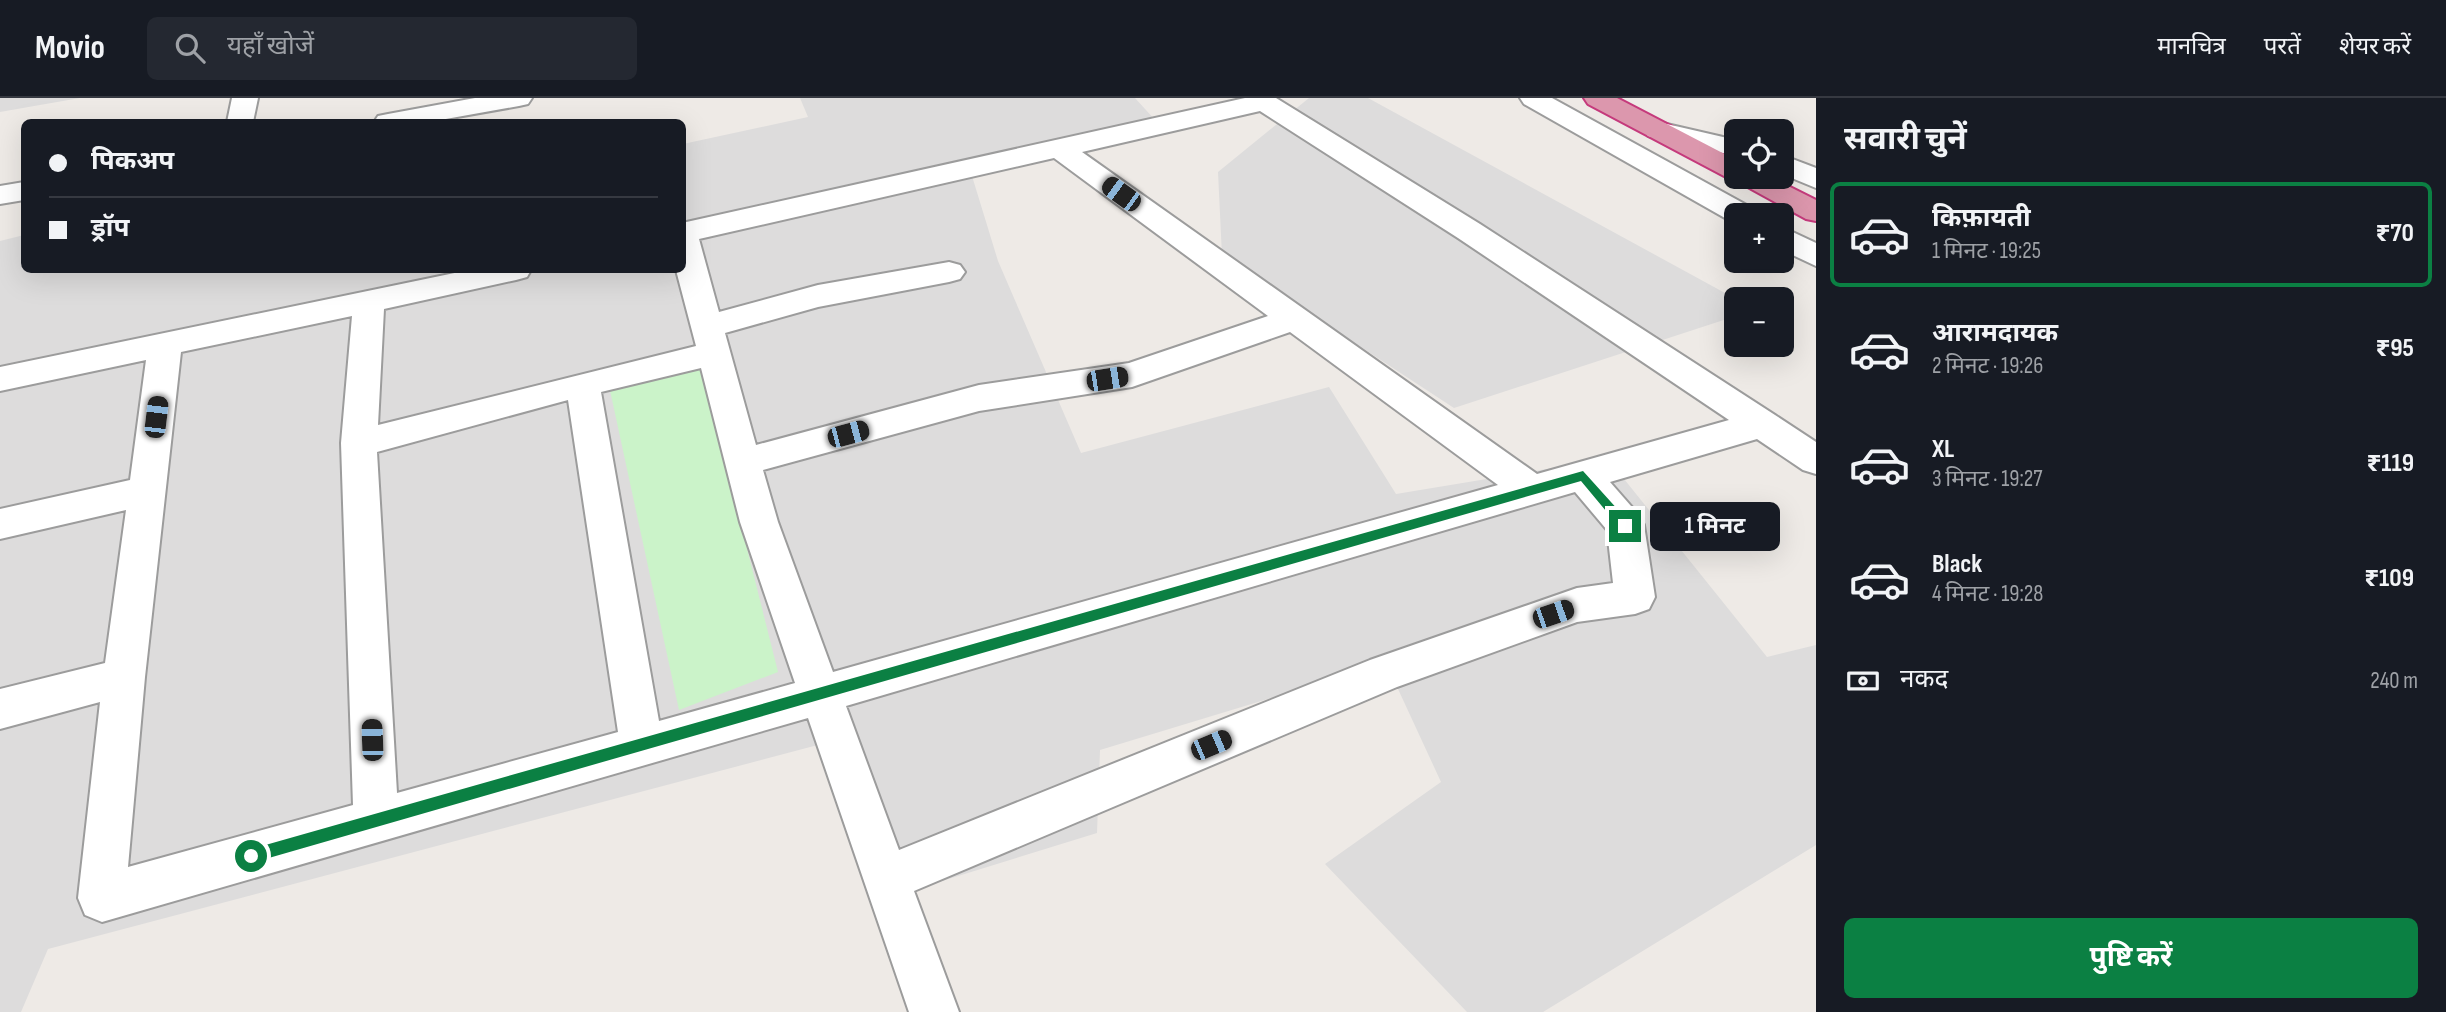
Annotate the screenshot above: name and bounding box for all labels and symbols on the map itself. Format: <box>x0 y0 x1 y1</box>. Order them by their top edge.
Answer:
car <box>1098 173 1145 215</box>
car <box>1085 365 1130 393</box>
car <box>144 395 169 439</box>
car <box>825 418 872 450</box>
callout: 1 मिनट <box>1650 502 1779 550</box>
route end <box>1609 510 1641 542</box>
car <box>1530 597 1577 631</box>
car <box>361 719 384 761</box>
car <box>1188 727 1235 763</box>
route start <box>235 840 267 872</box>

